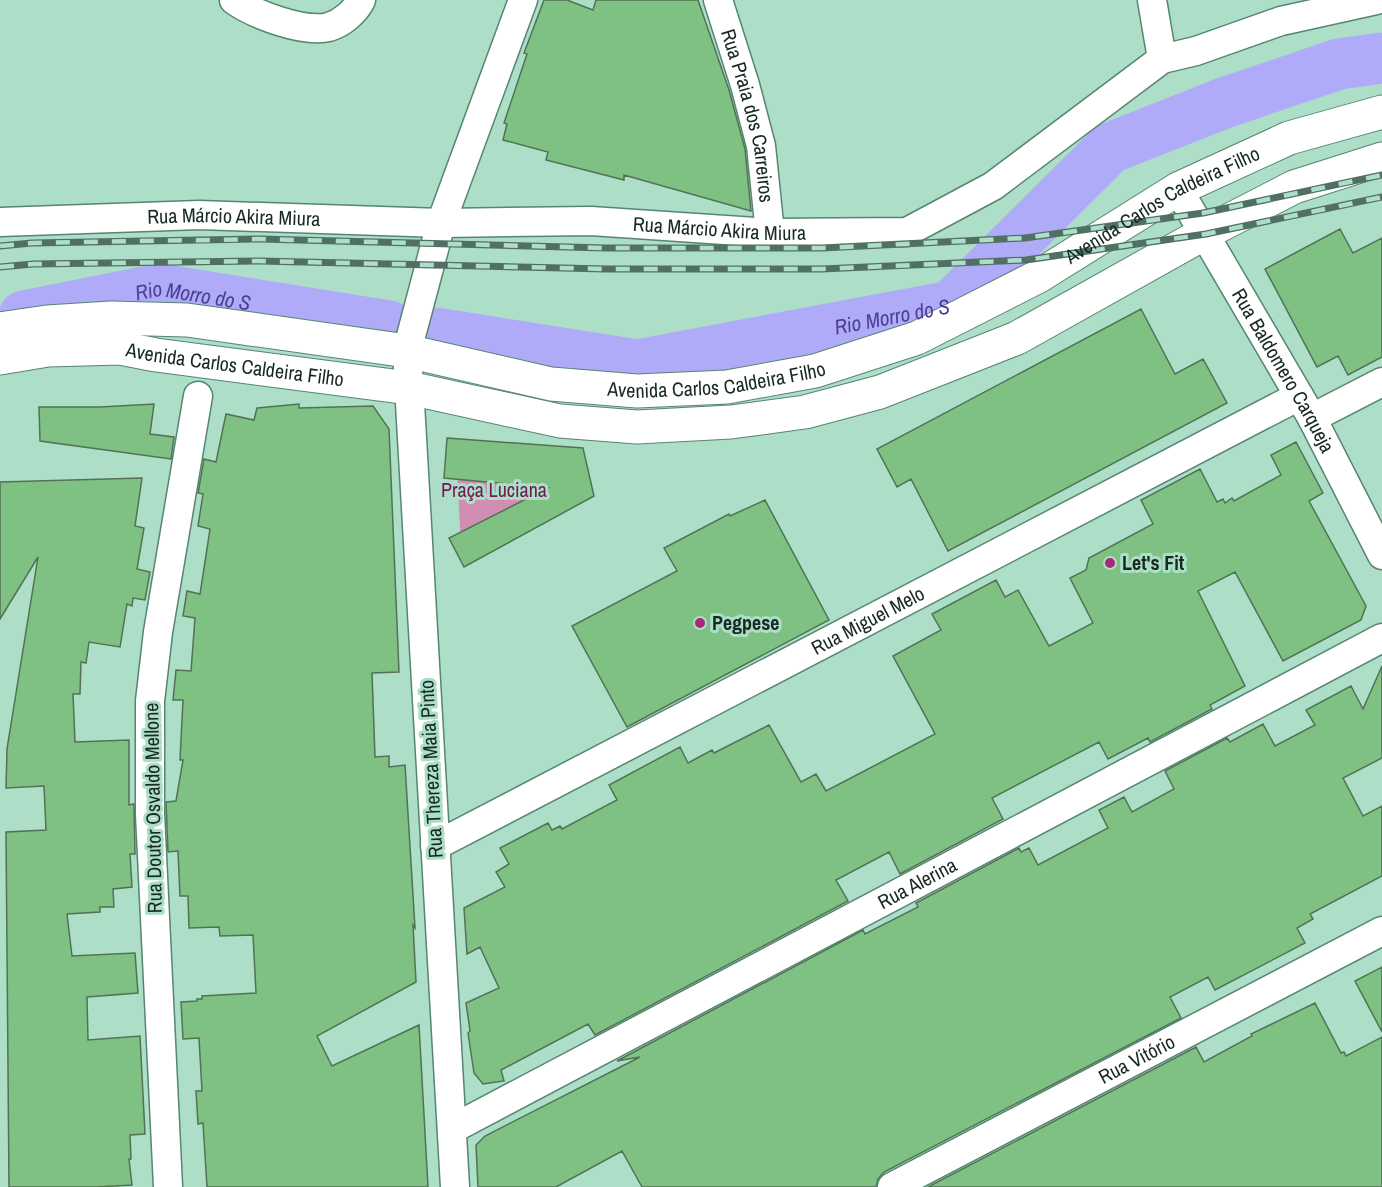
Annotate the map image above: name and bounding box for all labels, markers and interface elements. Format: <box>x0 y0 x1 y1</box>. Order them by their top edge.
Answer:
street label: Rua Praia dos Carreiros <box>715 25 781 204</box>
street label: Avenida Carlos Caldeira Filho <box>1059 139 1264 270</box>
street label: Rua Márcio Akira Miura <box>147 201 321 232</box>
street label: Rua Márcio Akira Miura <box>632 210 806 246</box>
water label: Rio Morro do S <box>132 274 253 318</box>
street label: Rua Baldomero Carqueja <box>1226 283 1341 457</box>
water label: Rio Morro do S <box>832 291 953 342</box>
street label: Avenida Carlos Caldeira Filho <box>123 335 346 392</box>
street label: Avenida Carlos Caldeira Filho <box>605 354 829 404</box>
park label: Praça Luciana <box>441 476 547 503</box>
place label: Let's Fit <box>1122 549 1185 576</box>
marker: Let's Fit <box>1103 556 1117 570</box>
street label: Rua Miguel Melo <box>806 580 929 661</box>
place label: Pegpese <box>712 609 779 636</box>
marker: Pegpese <box>693 616 707 630</box>
street label: Rua Thereza Maia Pinto <box>412 679 449 859</box>
street label: Rua Doutor Osvaldo Mellone <box>137 703 168 914</box>
street label: Rua Alerina <box>873 851 961 915</box>
street label: Rua Vitório <box>1093 1028 1179 1090</box>

